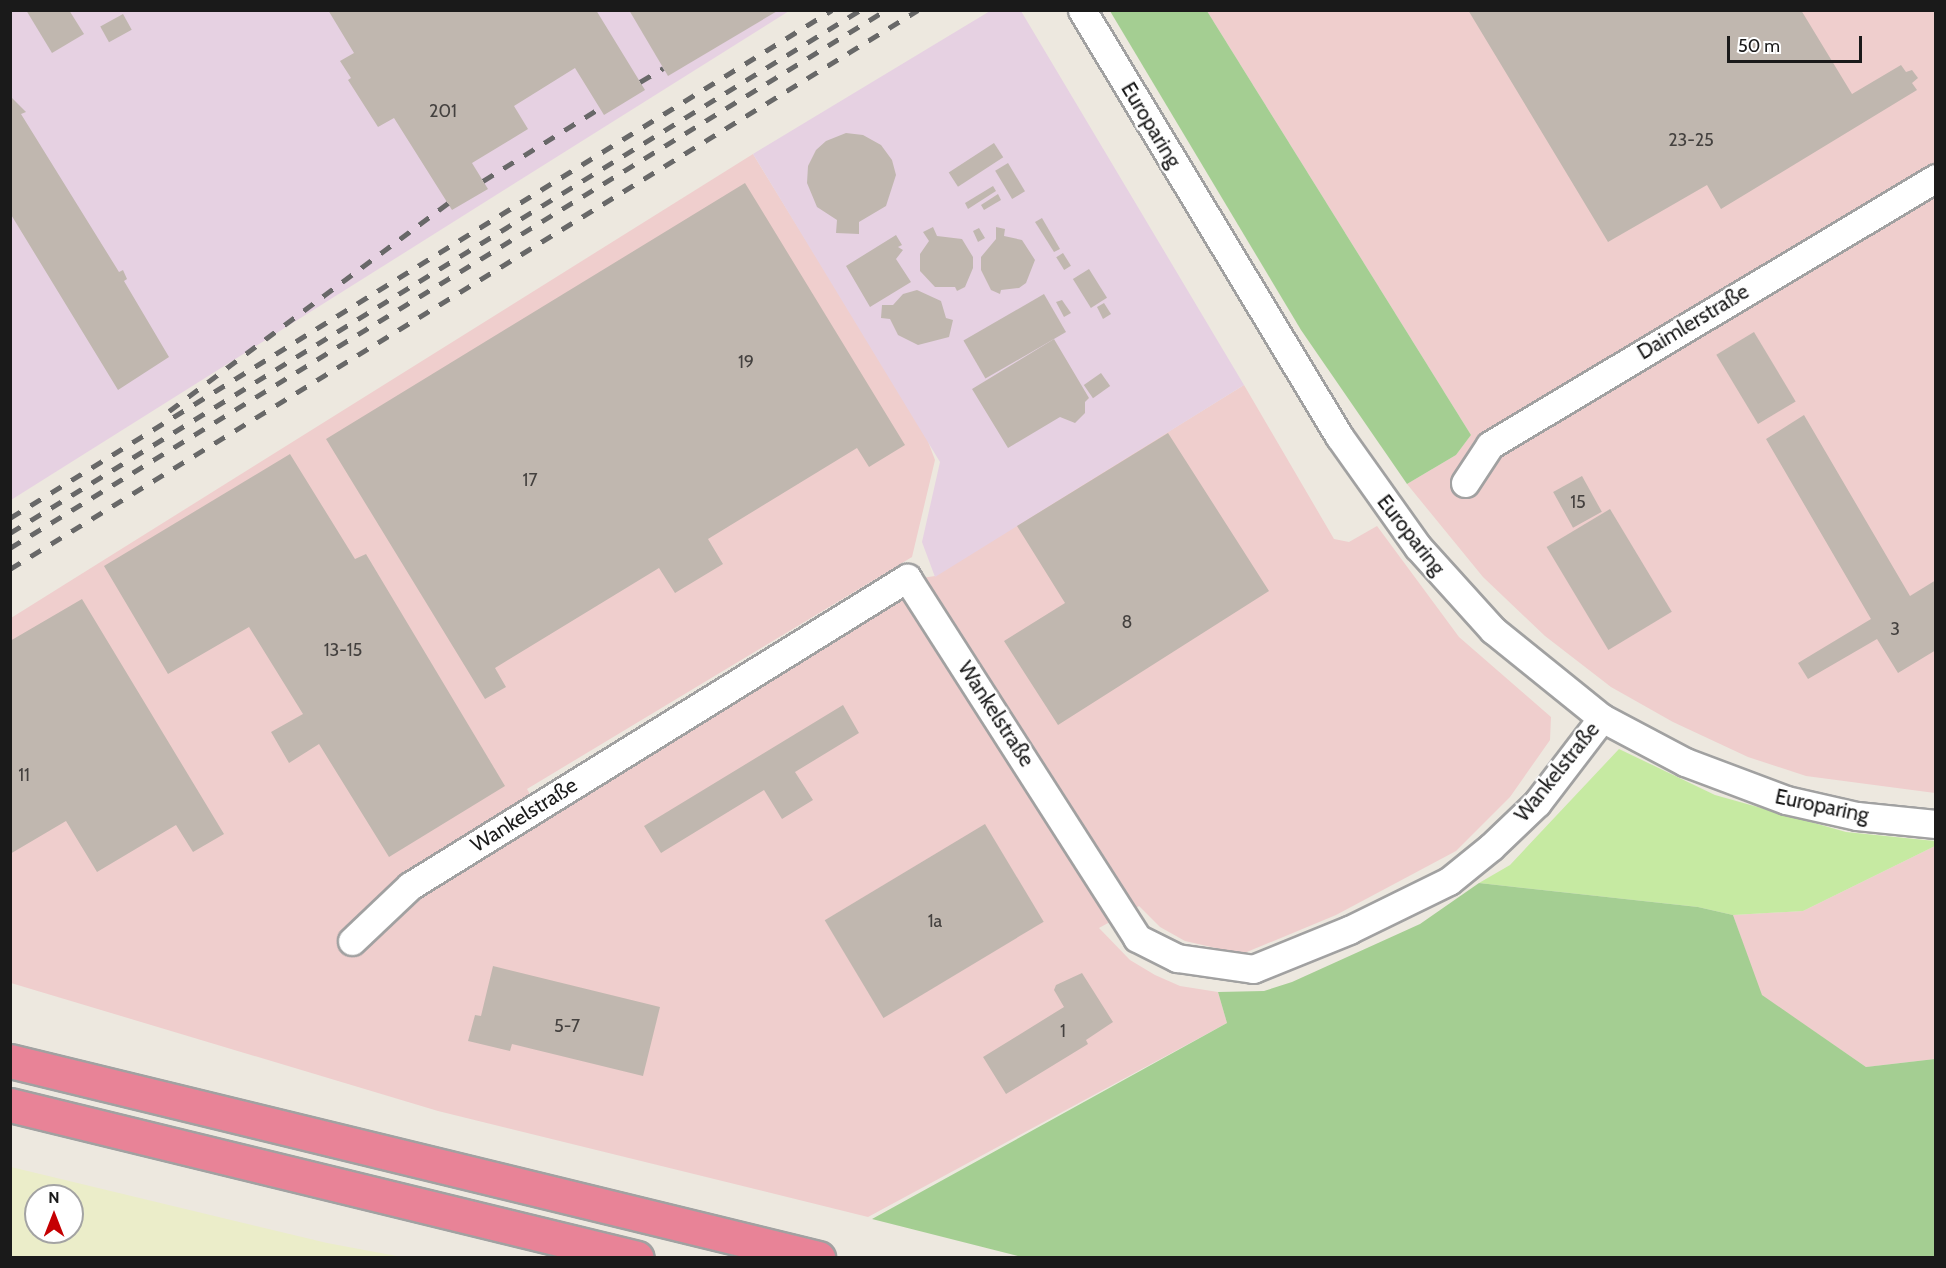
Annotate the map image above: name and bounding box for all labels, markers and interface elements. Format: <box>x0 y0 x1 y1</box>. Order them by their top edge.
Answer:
scale bar <box>1730 24 1865 62</box>
text: 50 m <box>1738 35 1780 57</box>
street label: Europaring <box>1116 78 1186 172</box>
house number: 201 <box>429 100 457 122</box>
house number: 23-25 <box>1668 129 1714 151</box>
street label: Daimlerstraße <box>1633 279 1753 365</box>
house number: 19 <box>738 351 754 373</box>
house number: 17 <box>523 469 537 491</box>
street label: Europaring <box>1372 490 1450 580</box>
house number: 15 <box>1570 491 1586 513</box>
house number: 8 <box>1122 611 1132 633</box>
house number: 3 <box>1890 618 1900 640</box>
house number: 13-15 <box>324 639 362 661</box>
street label: Wankelstraße <box>953 657 1039 771</box>
street label: Wankelstraße <box>1509 717 1605 827</box>
house number: 11 <box>18 764 30 786</box>
street label: Wankelstraße <box>466 772 582 858</box>
street label: Europaring <box>1773 784 1871 828</box>
house number: 1a <box>928 910 942 932</box>
house number: 5-7 <box>554 1015 580 1037</box>
house number: 1 <box>1060 1020 1066 1042</box>
north arrow <box>24 1184 84 1244</box>
text: N <box>48 1188 60 1207</box>

